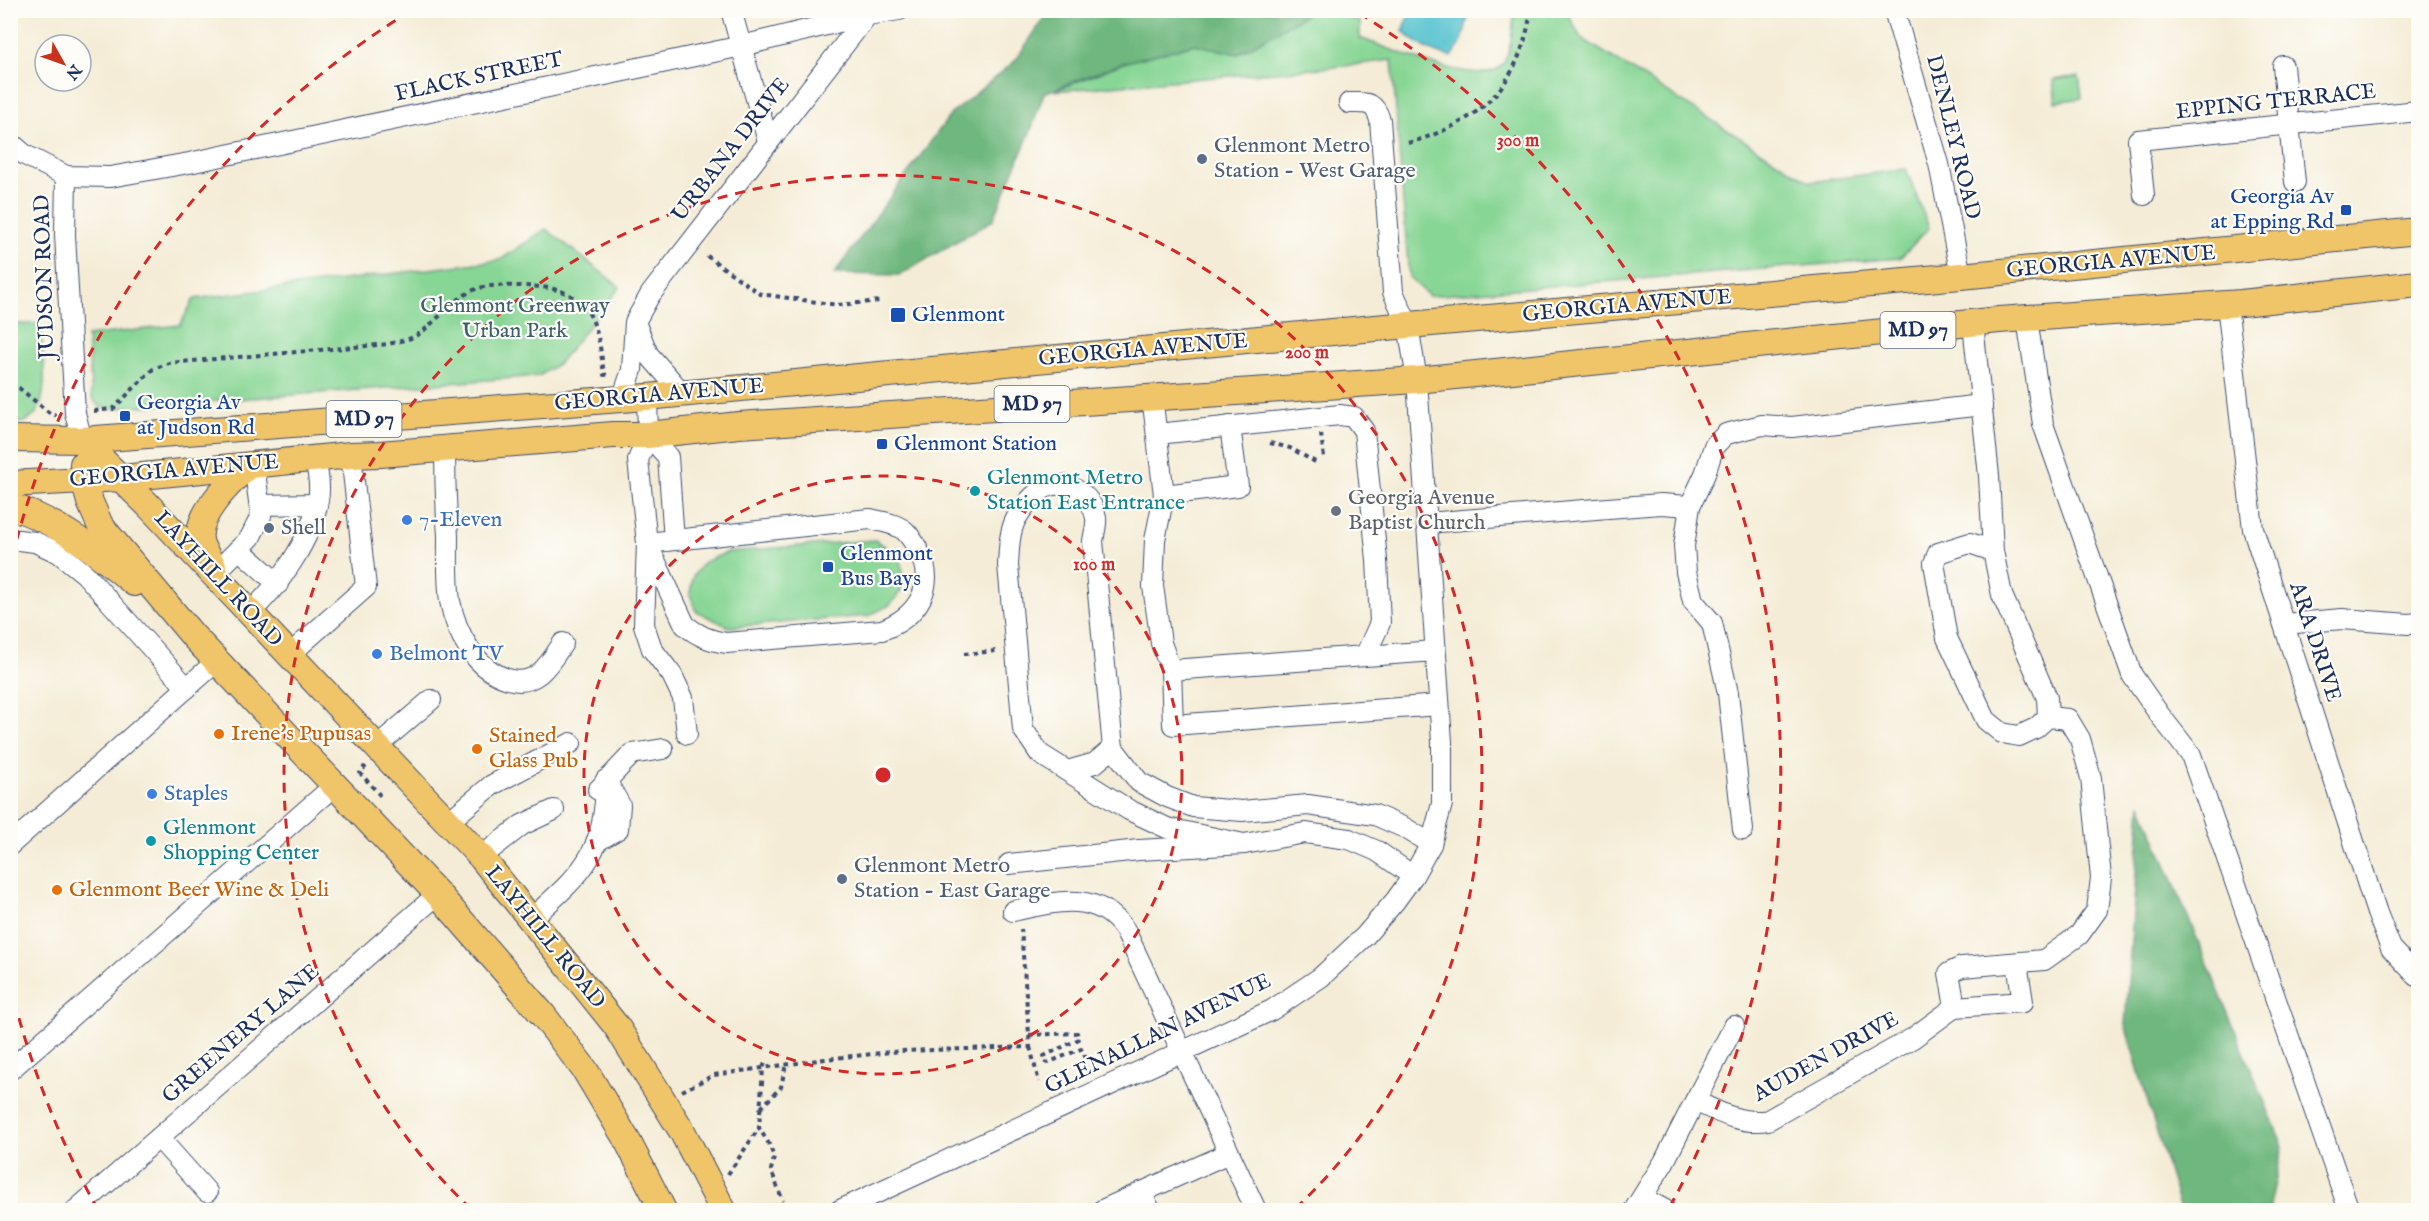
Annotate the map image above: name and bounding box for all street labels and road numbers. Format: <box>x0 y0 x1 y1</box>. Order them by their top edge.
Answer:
street label: FLACK STREET <box>392 46 566 108</box>
street label: DENLEY ROAD <box>1919 52 1987 222</box>
street label: URBANA DRIVE <box>666 72 796 228</box>
street label: EPPING TERRACE <box>2174 78 2378 126</box>
street label: JUDSON ROAD <box>28 194 62 363</box>
street label: GEORGIA AVENUE <box>2005 239 2217 285</box>
street label: GEORGIA AVENUE <box>1521 283 1733 329</box>
road number: MD 97 <box>1880 312 1956 348</box>
street label: GEORGIA AVENUE <box>1037 327 1249 373</box>
street label: GEORGIA AVENUE <box>553 372 765 418</box>
road number: MD 97 <box>994 386 1070 422</box>
road number: MD 97 <box>326 401 401 437</box>
street label: GEORGIA AVENUE <box>68 448 280 494</box>
street label: LAYHILL ROAD <box>148 505 288 653</box>
street label: ARA DRIVE <box>2282 578 2348 705</box>
street label: LAYHILL ROAD <box>479 860 611 1014</box>
street label: GREENERY LANE <box>156 958 326 1110</box>
street label: GLENALLAN AVENUE <box>1040 967 1276 1101</box>
street label: AUDEN DRIVE <box>1747 1005 1904 1109</box>

